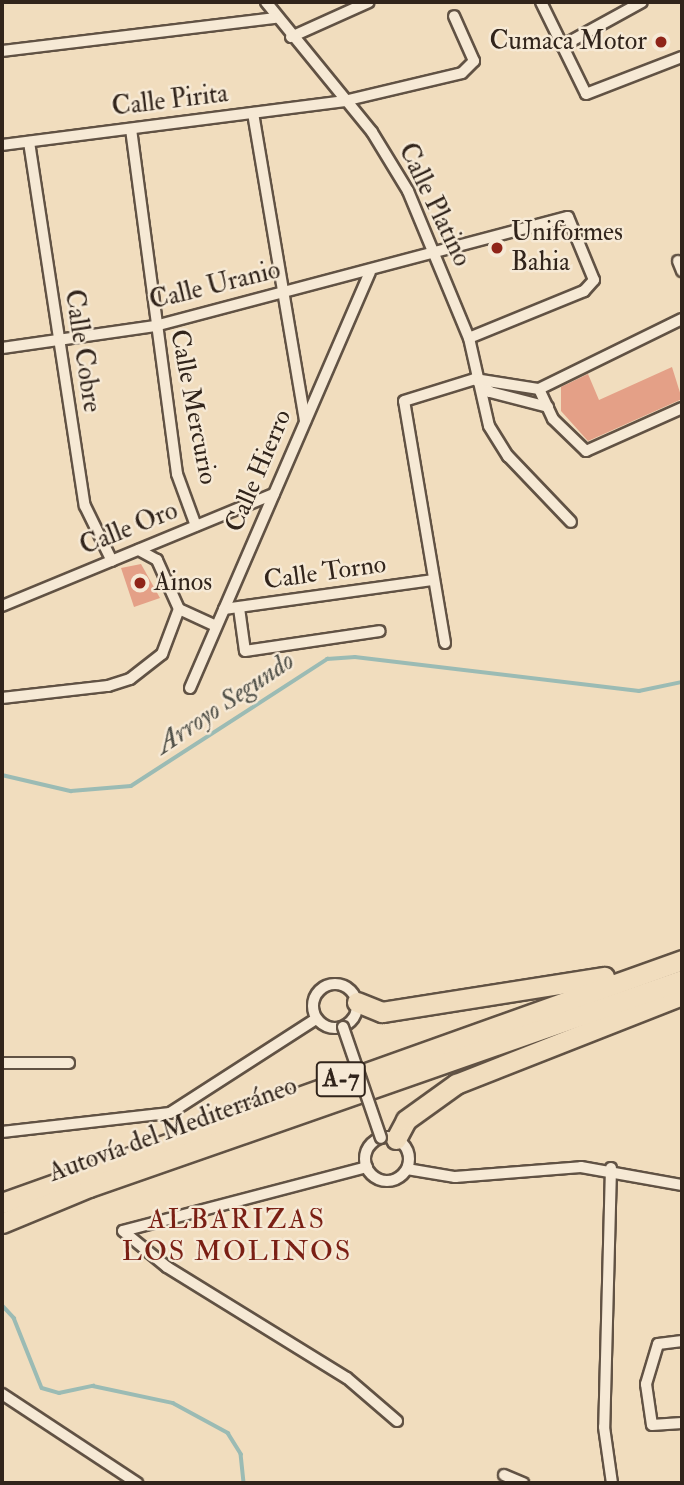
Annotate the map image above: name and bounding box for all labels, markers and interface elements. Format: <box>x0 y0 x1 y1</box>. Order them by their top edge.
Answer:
place label: Cumaca Motor <box>490 26 647 58</box>
marker: Cumaca Motor <box>653 34 669 50</box>
street label: Calle Pirita <box>110 78 230 124</box>
street label: Calle Platino <box>391 138 477 272</box>
place label: Uniformes Bahia <box>511 217 623 278</box>
marker: Uniformes Bahia <box>489 240 505 256</box>
street label: Calle Uranio <box>146 255 284 317</box>
street label: Calle Cobre <box>57 287 107 415</box>
street label: Calle Mercurio <box>163 327 223 487</box>
street label: Calle Hierro <box>219 405 299 537</box>
street label: Calle Oro <box>76 495 182 563</box>
street label: Calle Torno <box>262 549 388 597</box>
place label: Ainos <box>154 567 212 599</box>
marker: Ainos <box>132 575 148 591</box>
water label: Arroyo Segundo <box>149 644 301 762</box>
road number: A-7 <box>315 1058 367 1100</box>
street label: Autovía del Mediterráneo <box>45 1071 301 1189</box>
district label: ALBARIZAS LOS MOLINOS <box>123 1203 351 1269</box>

